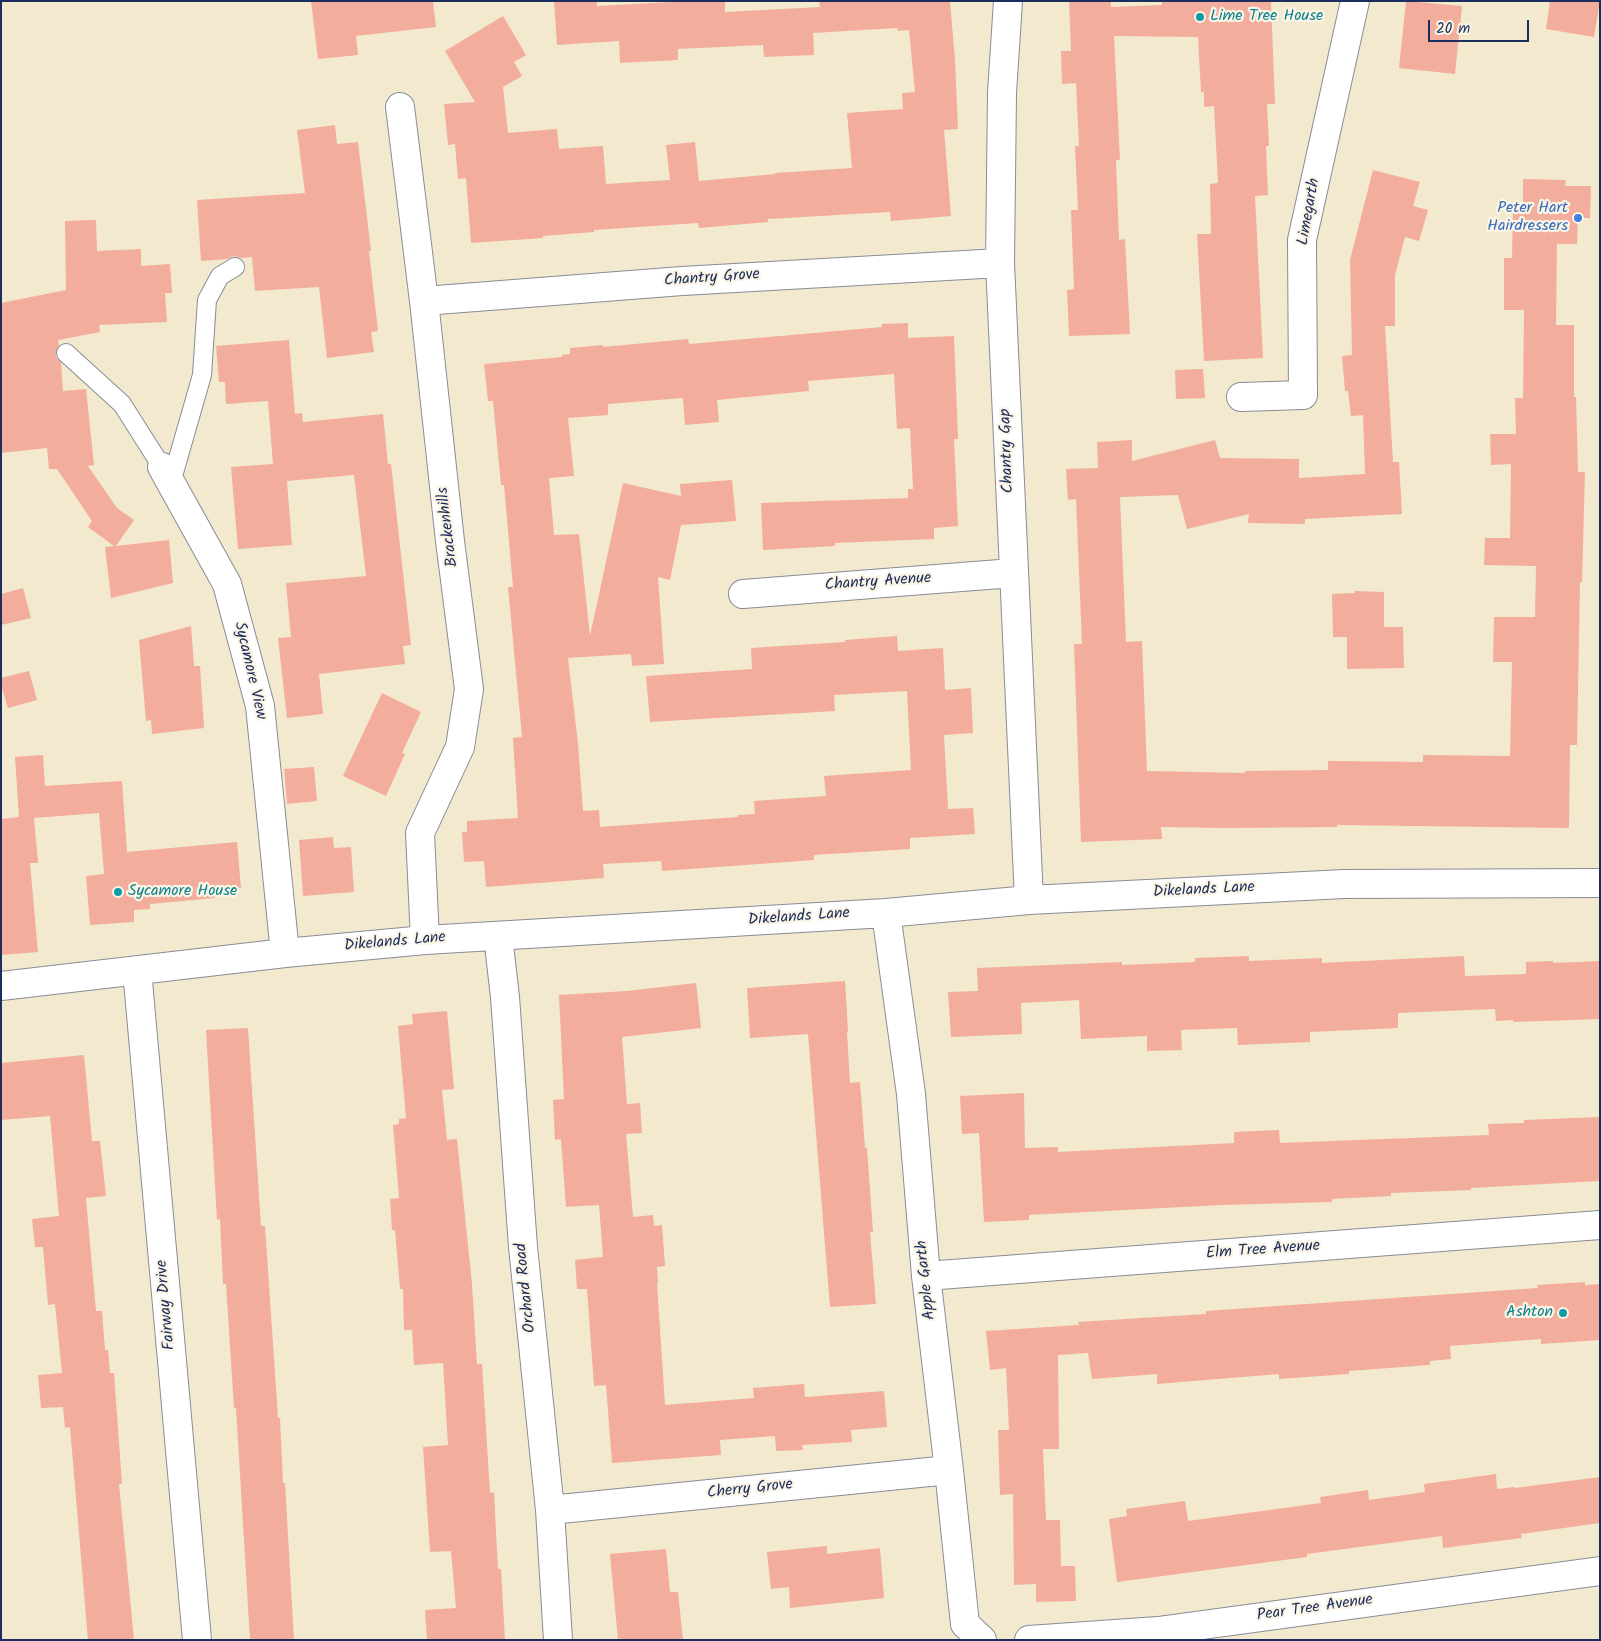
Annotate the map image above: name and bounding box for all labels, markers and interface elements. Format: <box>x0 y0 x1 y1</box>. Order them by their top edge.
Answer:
place label: Lime Tree House <box>1210 7 1323 27</box>
scale bar <box>1431 10 1532 42</box>
marker: Lime Tree House <box>1194 11 1206 23</box>
text: 20 m <box>1436 17 1470 41</box>
street label: Limegarth <box>1295 177 1325 247</box>
place label: Peter Hart Hairdressers <box>1487 199 1568 237</box>
marker: Peter Hart Hairdressers <box>1572 212 1584 224</box>
street label: Chantry Grove <box>664 266 760 292</box>
street label: Chantry Gap <box>997 408 1019 494</box>
street label: Brackenhills <box>435 486 463 568</box>
street label: Chantry Avenue <box>824 570 932 596</box>
street label: Sycamore View <box>228 620 270 722</box>
street label: Dikelands Lane <box>1153 879 1255 903</box>
place label: Sycamore House <box>128 882 237 902</box>
marker: Sycamore House <box>112 886 124 898</box>
street label: Dikelands Lane <box>747 905 851 931</box>
street label: Dikelands Lane <box>343 929 447 957</box>
street label: Elm Tree Avenue <box>1205 1237 1321 1265</box>
street label: Apple Garth <box>913 1239 941 1321</box>
street label: Orchard Road <box>513 1242 541 1334</box>
street label: Fairway Drive <box>153 1259 181 1351</box>
place label: Ashton <box>1506 1303 1553 1323</box>
marker: Ashton <box>1557 1307 1569 1319</box>
street label: Cherry Grove <box>706 1476 794 1504</box>
street label: Pear Tree Avenue <box>1256 1591 1374 1627</box>

